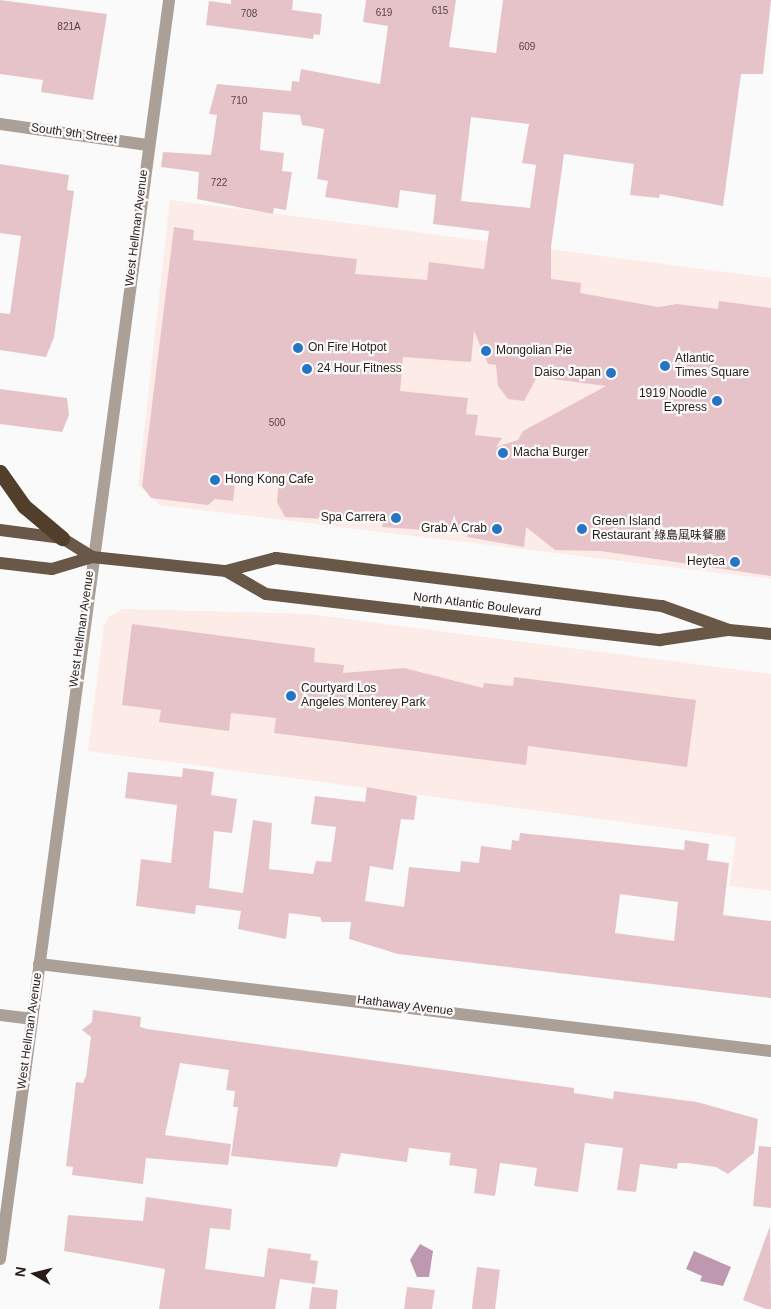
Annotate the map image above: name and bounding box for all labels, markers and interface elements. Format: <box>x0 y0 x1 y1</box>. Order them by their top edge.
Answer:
house number: 615 <box>432 5 448 17</box>
house number: 619 <box>376 7 392 19</box>
house number: 708 <box>241 8 257 20</box>
house number: 821A <box>57 21 81 33</box>
house number: 609 <box>519 41 535 53</box>
house number: 710 <box>231 95 247 107</box>
street label: South 9th Street <box>30 121 118 147</box>
street label: West Hellman Avenue <box>123 168 151 288</box>
house number: 722 <box>211 177 227 189</box>
place label: On Fire Hotpot <box>308 341 387 355</box>
marker: On Fire Hotpot <box>292 342 304 354</box>
place label: Mongolian Pie <box>496 344 572 358</box>
marker: Mongolian Pie <box>480 345 492 357</box>
place label: Atlantic Times Square <box>675 352 749 380</box>
marker: Atlantic Times Square <box>659 360 671 372</box>
place label: 24 Hour Fitness <box>317 362 402 376</box>
marker: 24 Hour Fitness <box>301 363 313 375</box>
place label: Daiso Japan <box>534 366 601 380</box>
marker: Daiso Japan <box>605 367 617 379</box>
place label: 1919 Noodle Express <box>639 387 707 415</box>
marker: 1919 Noodle Express <box>711 395 723 407</box>
house number: 500 <box>269 417 285 429</box>
place label: Macha Burger <box>513 446 588 460</box>
marker: Macha Burger <box>497 447 509 459</box>
place label: Hong Kong Cafe <box>225 473 314 487</box>
marker: Hong Kong Cafe <box>209 474 221 486</box>
place label: Spa Carrera <box>321 511 386 525</box>
marker: Spa Carrera <box>390 512 402 524</box>
place label: Green Island Restaurant 綠島風味餐廳 <box>592 515 726 543</box>
place label: Grab A Crab <box>420 522 487 536</box>
marker: Grab A Crab <box>491 523 503 535</box>
marker: Green Island Restaurant 綠島風味餐廳 <box>576 523 588 535</box>
place label: Heytea <box>687 555 725 569</box>
marker: Heytea <box>729 556 741 568</box>
street label: West Hellman Avenue <box>67 569 97 689</box>
street label: North Atlantic Boulevard <box>412 590 542 620</box>
place label: Courtyard Los Angeles Monterey Park <box>301 682 426 710</box>
marker: Courtyard Los Angeles Monterey Park <box>285 690 297 702</box>
street label: West Hellman Avenue <box>15 971 45 1091</box>
street label: Hathaway Avenue <box>356 993 454 1019</box>
north arrow <box>10 1249 60 1299</box>
text: N <box>12 1266 29 1278</box>

